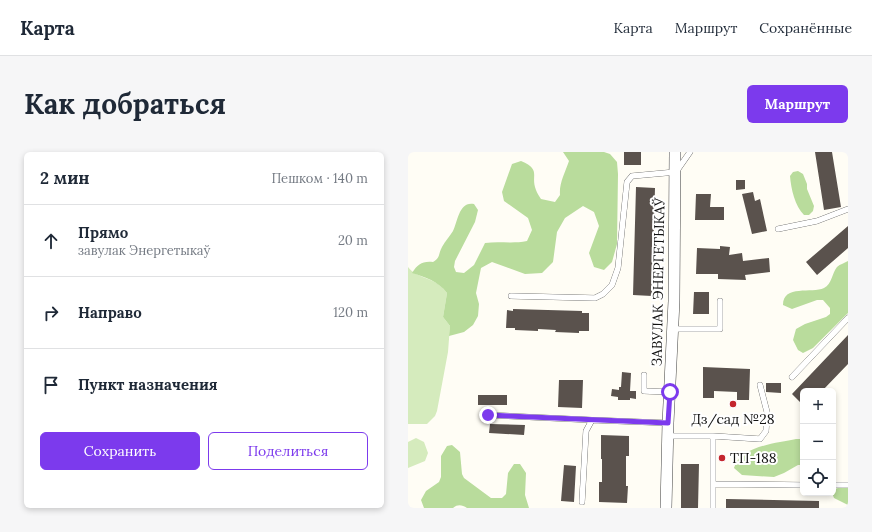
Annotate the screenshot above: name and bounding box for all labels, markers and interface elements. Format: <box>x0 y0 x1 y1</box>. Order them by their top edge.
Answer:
text: Карта <box>20 16 75 40</box>
text: Карта <box>613 19 653 37</box>
text: Маршрут <box>675 19 737 37</box>
text: Сохранённые <box>759 19 852 37</box>
button: Маршрут <box>747 85 848 123</box>
text: Как добраться <box>24 86 226 122</box>
text: 2 мин <box>40 167 90 189</box>
text: Пешком · 140 m <box>271 170 368 187</box>
street label: ЗАВУЛАК ЭНЕРГЕТЫКАЎ <box>648 197 668 367</box>
text: Прямо <box>78 223 128 242</box>
icon: ahead <box>40 230 62 252</box>
text: 20 m <box>338 232 368 249</box>
text: завулак Энергетыкаў <box>78 242 210 259</box>
icon: right <box>40 302 62 324</box>
text: Направо <box>78 303 142 322</box>
text: 120 m <box>333 304 368 321</box>
icon: arrive <box>40 374 62 396</box>
text: Пункт назначения <box>78 375 218 394</box>
route start <box>661 383 679 401</box>
map controls <box>800 388 836 496</box>
button: + <box>800 388 836 424</box>
marker: Дз/сад №28 <box>728 399 738 409</box>
route end <box>479 406 497 424</box>
place label: Дз/сад №28 <box>691 410 775 428</box>
button: − <box>800 424 836 460</box>
button: Сохранить <box>40 432 200 470</box>
button: Поделиться <box>208 432 368 470</box>
place label: ТП-188 <box>730 449 777 467</box>
marker: ТП-188 <box>717 453 727 463</box>
button: locate <box>800 460 836 496</box>

